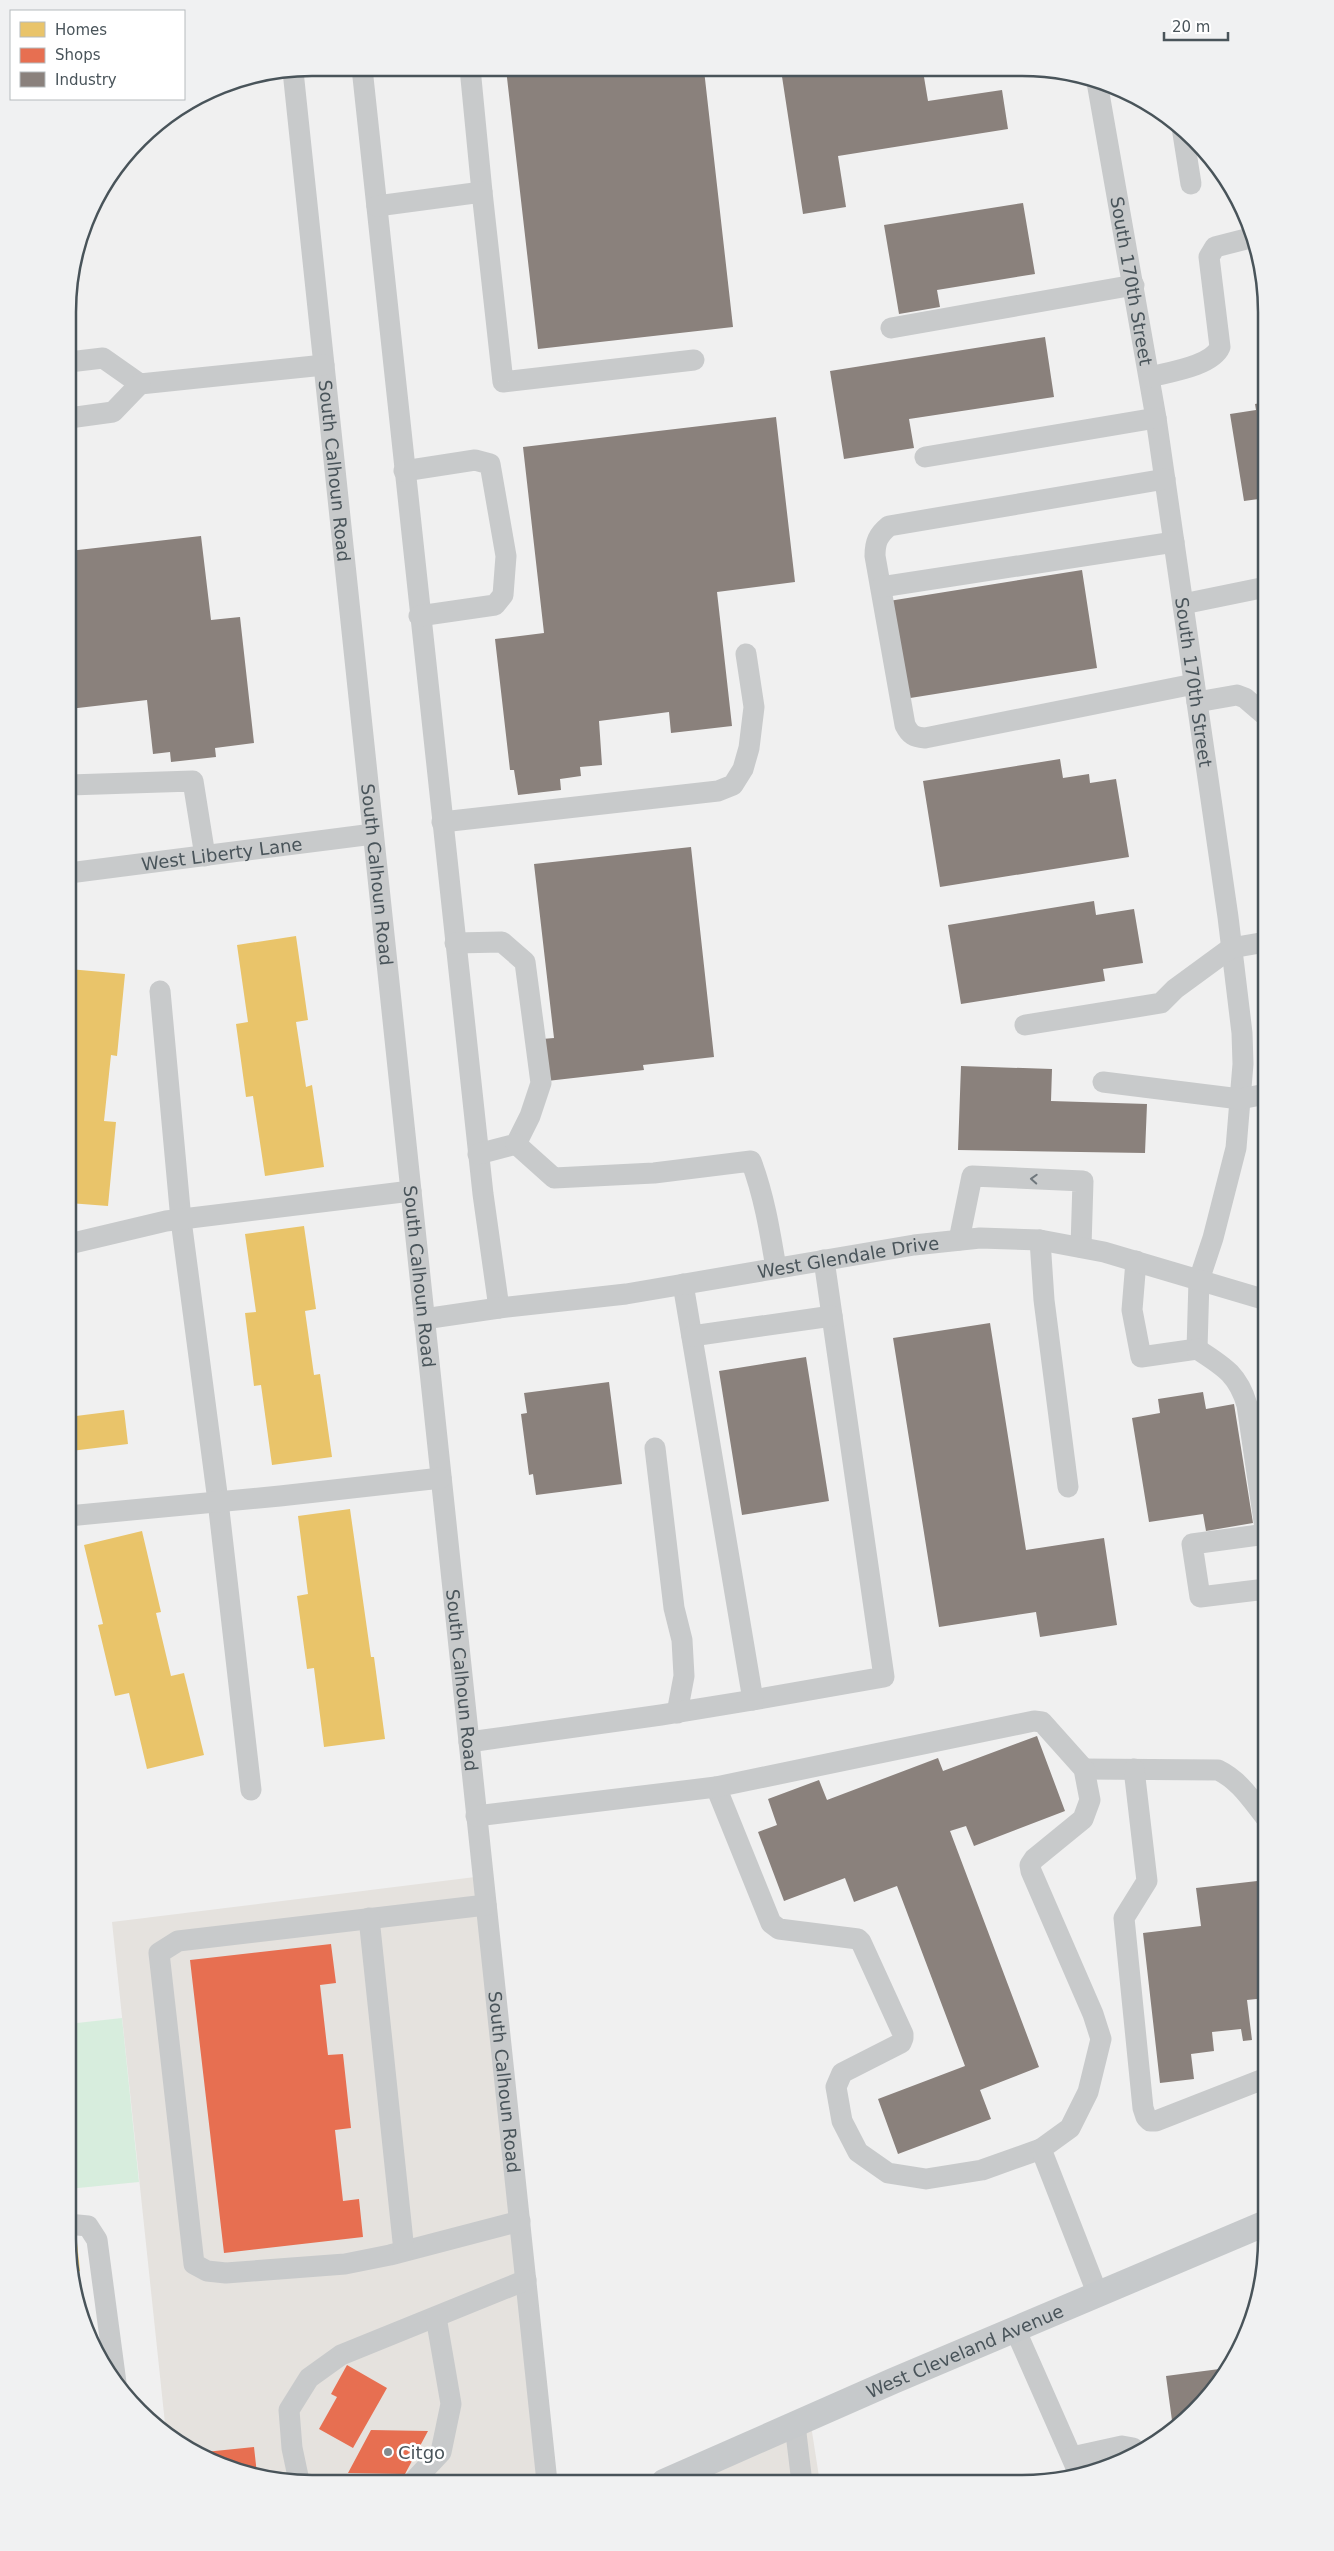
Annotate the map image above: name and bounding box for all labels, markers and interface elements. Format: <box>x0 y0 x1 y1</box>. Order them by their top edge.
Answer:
legend <box>10 10 185 100</box>
scale bar <box>1164 10 1228 42</box>
text: 20 m <box>1172 18 1210 36</box>
text: Homes <box>55 21 107 39</box>
text: Shops <box>55 46 101 64</box>
text: Industry <box>55 71 117 89</box>
street label: South 170th Street <box>1107 195 1157 367</box>
street label: South Calhoun Road <box>315 379 355 563</box>
street label: South 170th Street <box>1171 596 1217 768</box>
street label: South Calhoun Road <box>358 782 398 967</box>
street label: West Liberty Lane <box>140 833 303 874</box>
one-way arrow <box>1030 1173 1038 1184</box>
street label: South Calhoun Road <box>400 1184 440 1368</box>
street label: West Glendale Drive <box>756 1232 940 1282</box>
street label: South Calhoun Road <box>442 1588 483 1772</box>
street label: South Calhoun Road <box>485 1990 525 2174</box>
street label: West Cleveland Avenue <box>863 2300 1066 2402</box>
place label: Citgo <box>398 2442 445 2463</box>
marker: Citgo <box>382 2446 394 2458</box>

